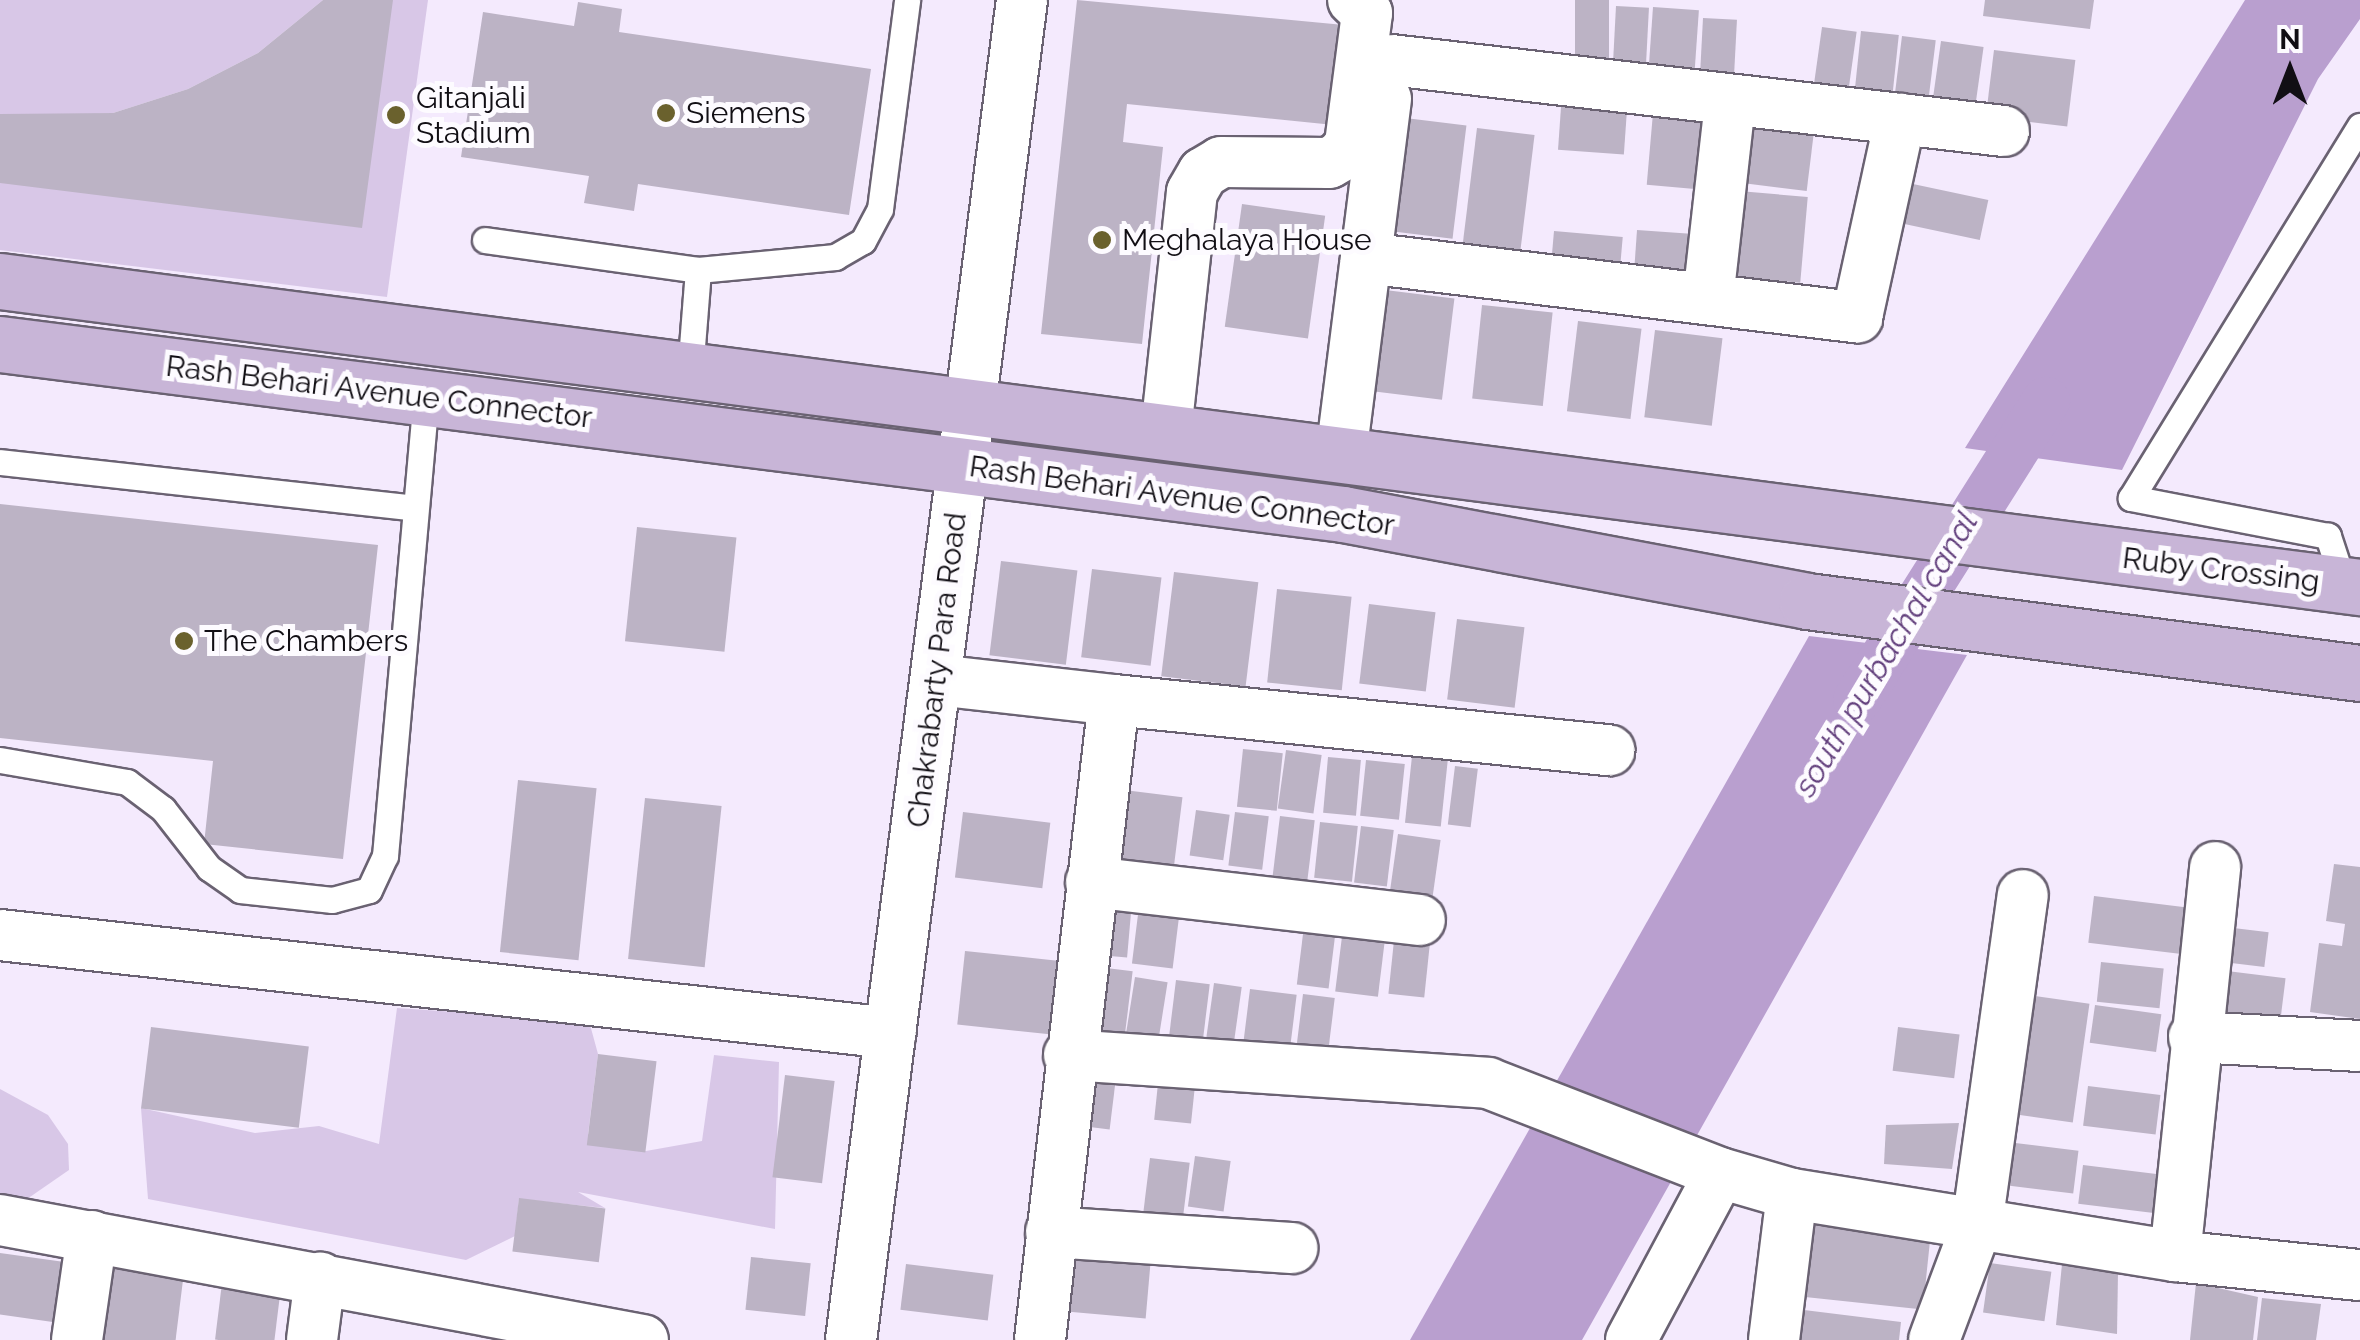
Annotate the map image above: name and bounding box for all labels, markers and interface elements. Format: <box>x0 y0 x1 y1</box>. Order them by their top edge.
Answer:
north arrow <box>2240 20 2340 120</box>
text: N <box>2279 23 2301 56</box>
place label: Gitanjali Stadium <box>416 80 531 150</box>
place label: Siemens <box>686 95 806 131</box>
marker: Siemens <box>655 102 677 124</box>
marker: Gitanjali Stadium <box>385 104 407 126</box>
place label: Meghalaya House <box>1122 222 1372 258</box>
marker: Meghalaya House <box>1091 229 1113 251</box>
street label: Rash Behari Avenue Connector <box>163 348 595 436</box>
street label: Rash Behari Avenue Connector <box>967 448 1397 544</box>
water label: south purbachal canal <box>1786 505 1986 803</box>
street label: Chakrabarty Para Road <box>900 510 974 830</box>
street label: Ruby Crossing <box>2120 540 2322 600</box>
place label: The Chambers <box>204 623 408 659</box>
marker: The Chambers <box>173 630 195 652</box>

